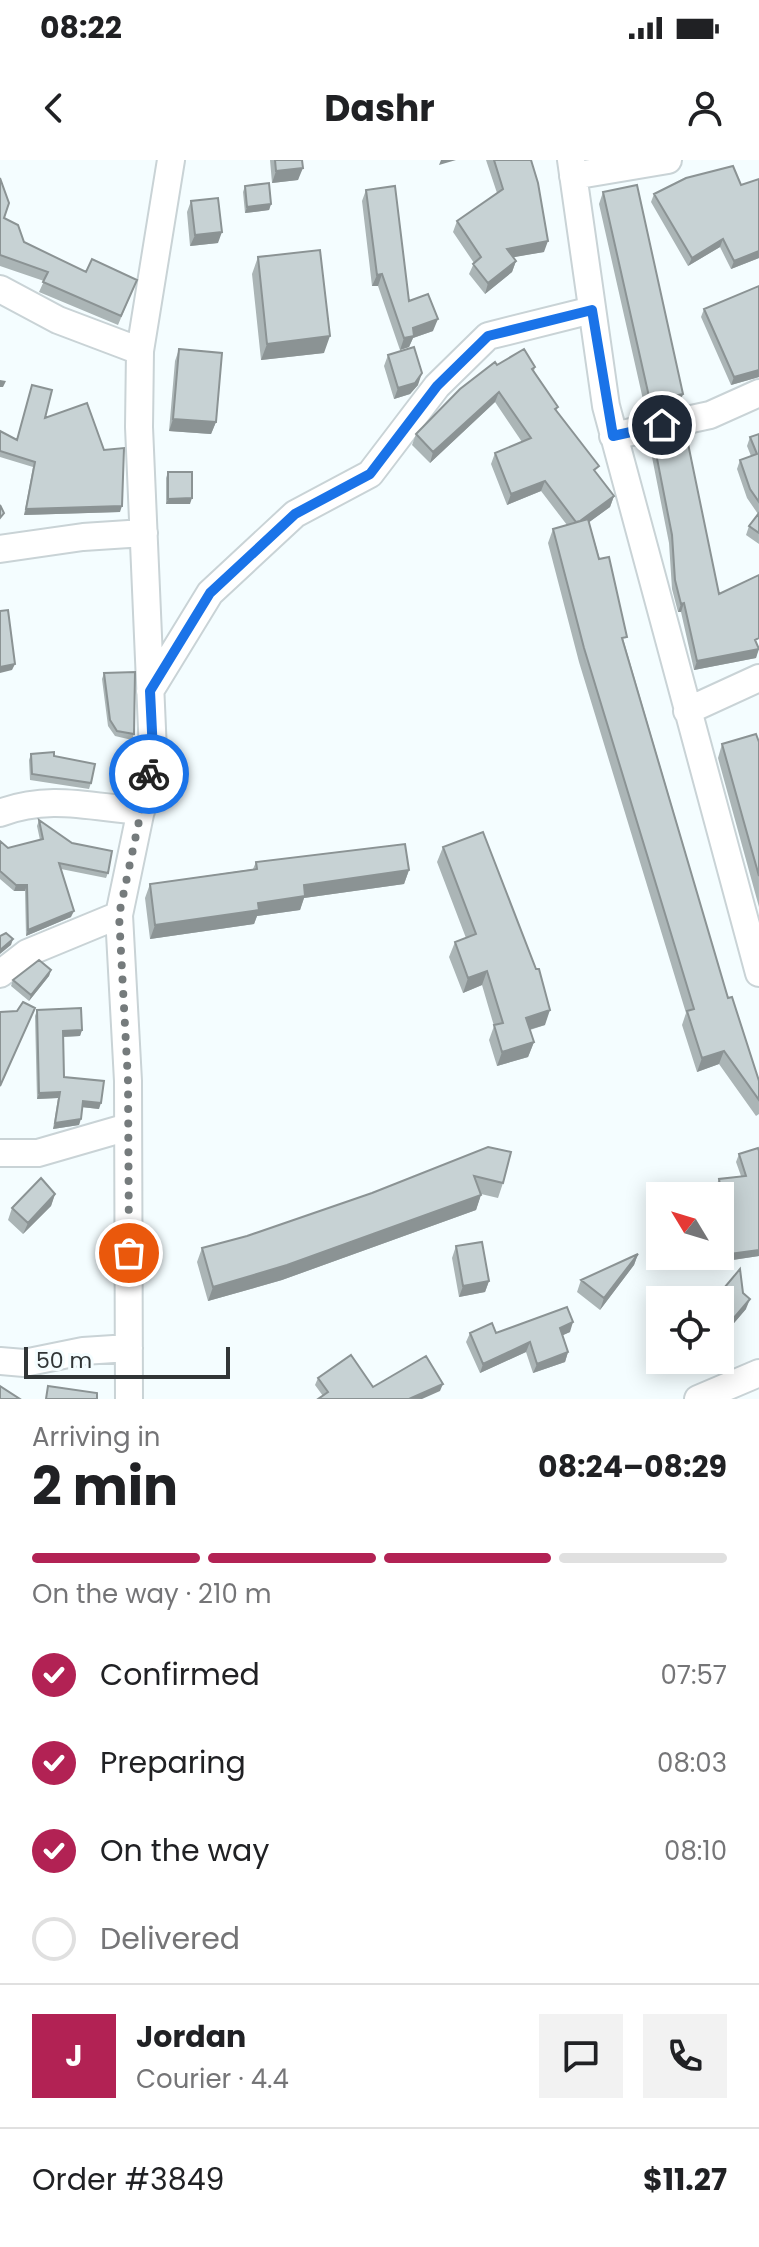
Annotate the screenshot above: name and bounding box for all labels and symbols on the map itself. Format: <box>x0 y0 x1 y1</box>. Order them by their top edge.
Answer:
pin <box>628 391 696 459</box>
courier <box>109 734 189 814</box>
north arrow <box>646 1182 734 1270</box>
pin <box>95 1219 163 1287</box>
scale bar <box>24 1343 230 1379</box>

